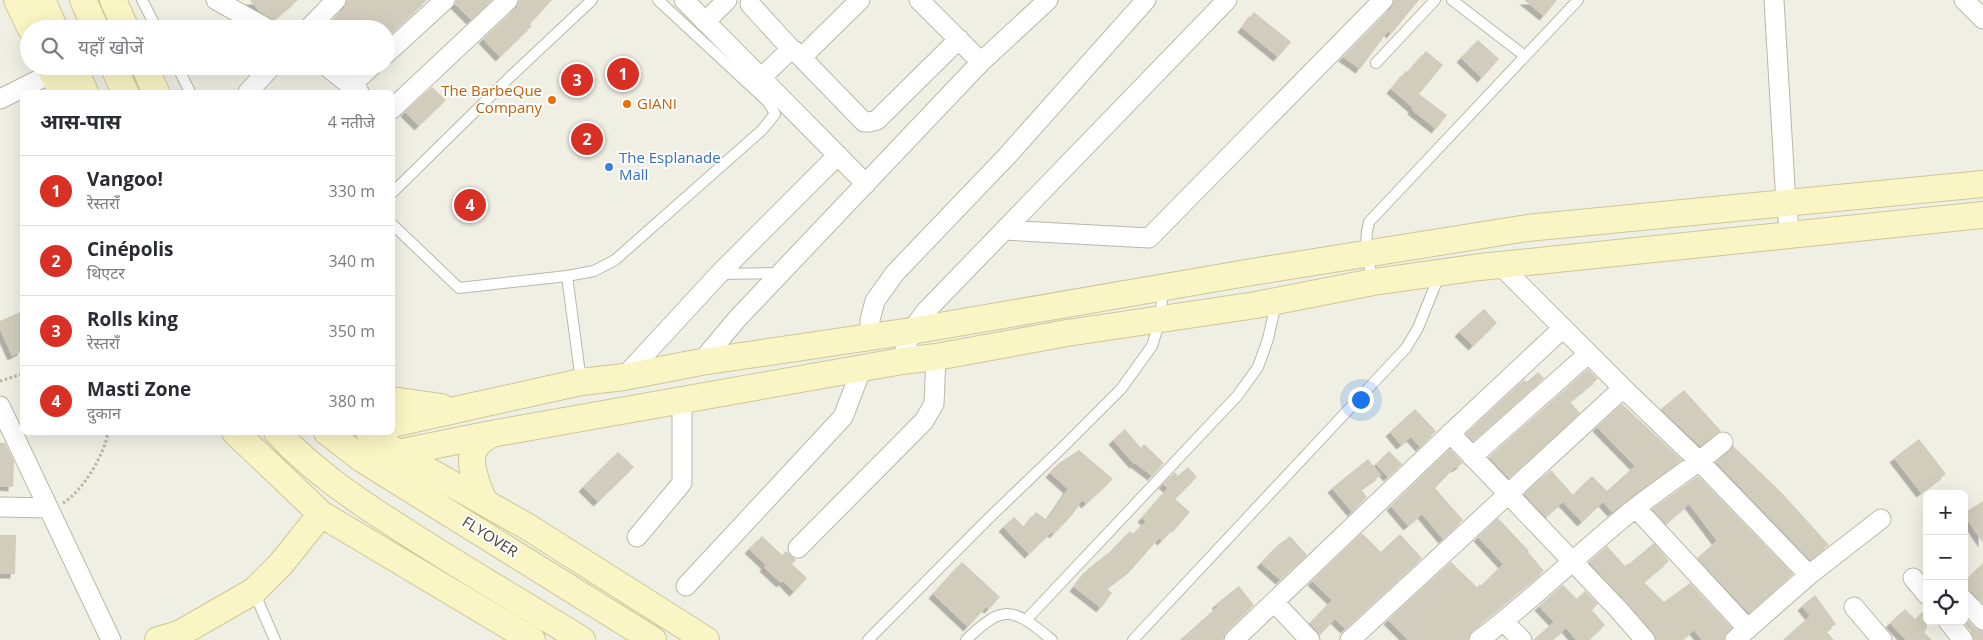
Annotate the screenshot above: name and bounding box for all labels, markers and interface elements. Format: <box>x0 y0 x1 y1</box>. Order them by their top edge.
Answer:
search box <box>20 20 395 75</box>
icon: search <box>38 34 66 62</box>
text: यहाँ खोजें <box>78 34 144 60</box>
pin: 1 <box>607 55 639 93</box>
pin: 3 <box>561 61 593 99</box>
place label: The BarbeQue Company <box>441 80 542 117</box>
place label: GIANI <box>637 93 677 113</box>
marker: The BarbeQue Company <box>546 94 558 106</box>
marker: GIANI <box>621 98 633 110</box>
text: आस-पास <box>40 107 121 135</box>
text: 4 नतीजे <box>328 111 375 133</box>
pin: 2 <box>571 120 603 158</box>
place label: The Esplanade Mall <box>619 147 721 184</box>
marker: The Esplanade Mall <box>603 161 615 173</box>
text: Vangoo! <box>87 166 163 192</box>
text: 1 <box>51 180 61 202</box>
text: 330 m <box>329 180 375 202</box>
pin: 4 <box>454 186 486 224</box>
text: रेस्तराँ <box>87 192 120 214</box>
text: Cinépolis <box>87 236 173 262</box>
text: 2 <box>51 250 61 272</box>
text: 340 m <box>329 250 375 272</box>
text: थिएटर <box>87 262 125 284</box>
text: Rolls king <box>87 306 178 332</box>
text: 3 <box>51 320 61 342</box>
text: 350 m <box>329 320 375 342</box>
text: रेस्तराँ <box>87 332 120 354</box>
text: Masti Zone <box>87 376 191 402</box>
your location <box>1348 387 1374 413</box>
text: 4 <box>51 390 61 412</box>
text: 380 m <box>329 390 375 412</box>
text: दुकान <box>87 402 121 424</box>
map controls <box>1923 490 1968 625</box>
button: + <box>1923 490 1968 535</box>
street label: FLYOVER <box>459 511 523 561</box>
button: − <box>1923 535 1968 580</box>
button: locate <box>1923 580 1968 625</box>

